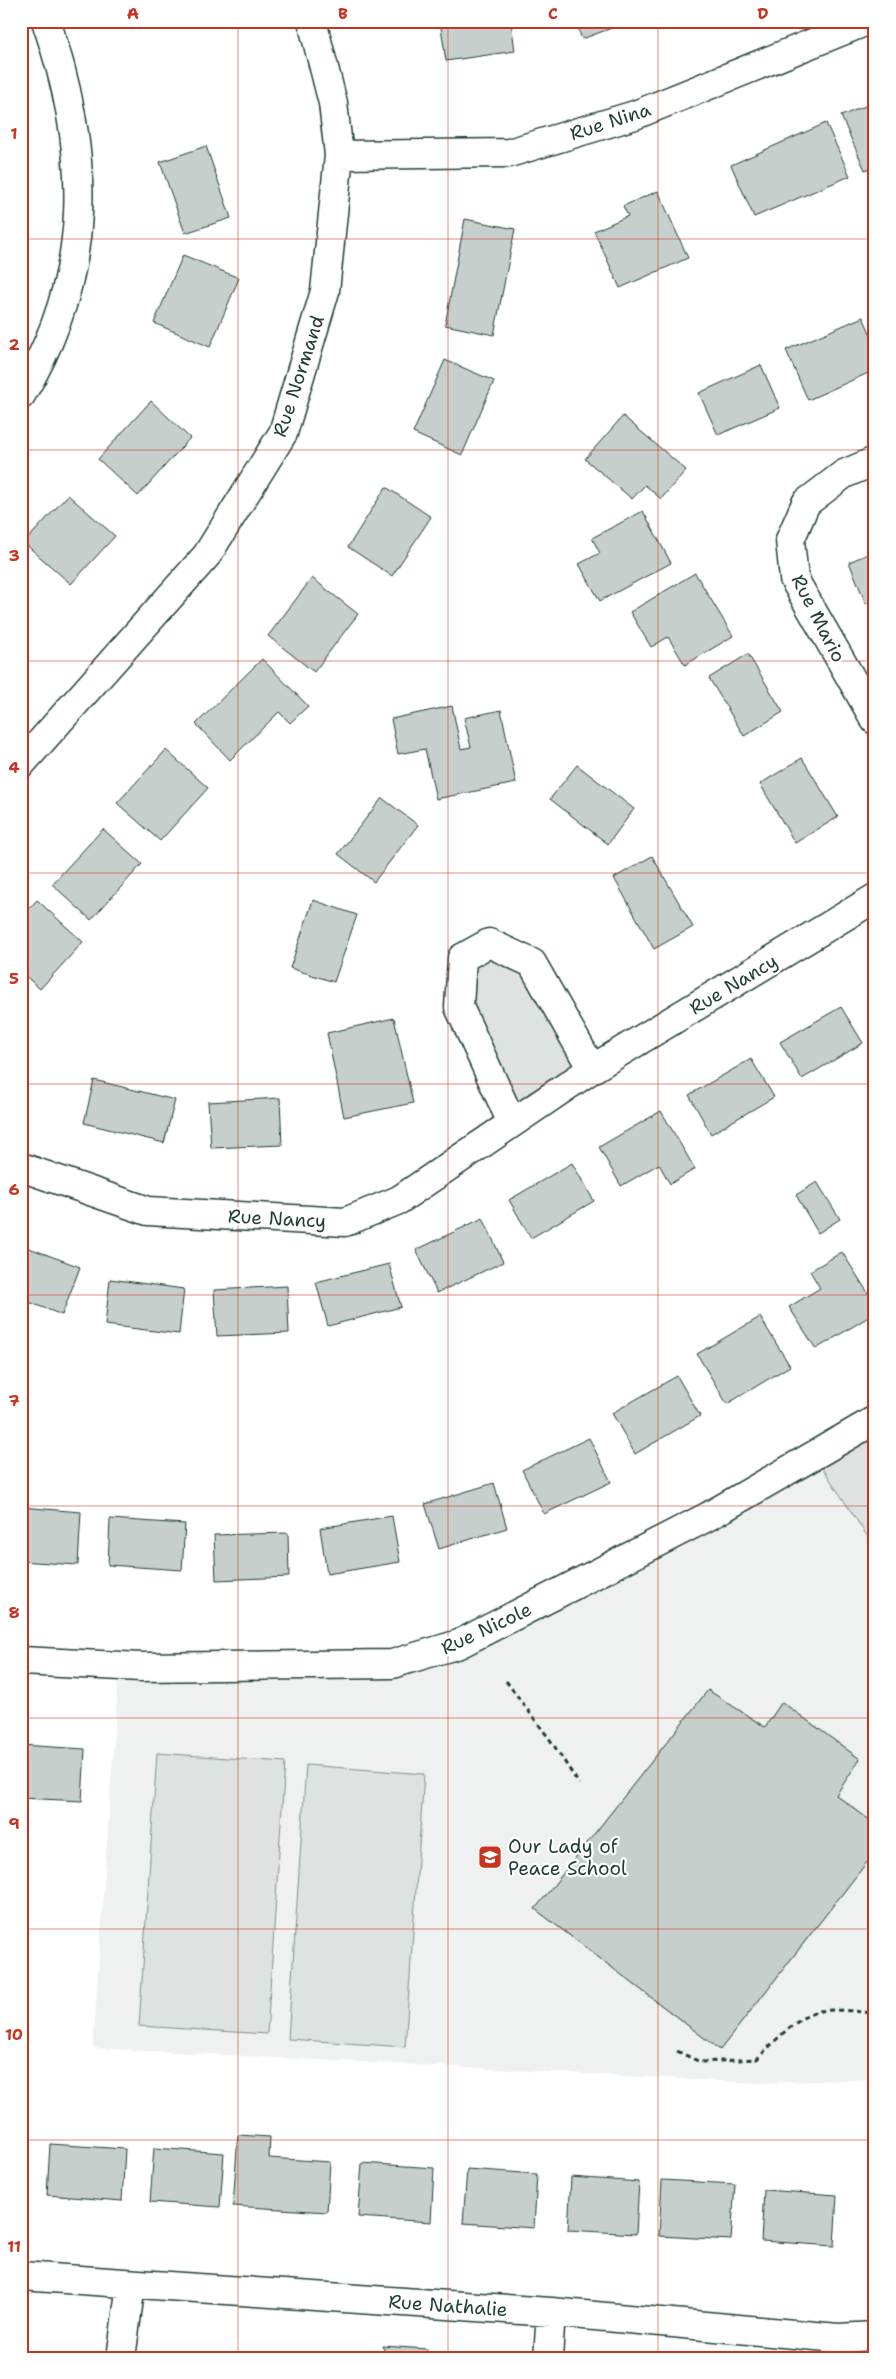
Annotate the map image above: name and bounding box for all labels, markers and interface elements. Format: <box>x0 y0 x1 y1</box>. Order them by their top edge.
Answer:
text: A <box>127 3 139 24</box>
text: B <box>338 3 348 24</box>
text: C <box>548 3 558 24</box>
text: D <box>757 3 769 24</box>
street label: Rue Nina <box>567 97 654 146</box>
text: 1 <box>10 123 18 144</box>
street label: Rue Normand <box>267 312 330 440</box>
text: 2 <box>8 334 20 355</box>
text: 3 <box>8 545 20 566</box>
street label: Rue Mario <box>786 570 851 666</box>
text: 4 <box>8 757 20 778</box>
street label: Rue Nancy <box>685 948 782 1020</box>
text: 5 <box>9 968 19 989</box>
text: 6 <box>8 1179 20 1200</box>
street label: Rue Nancy <box>227 1203 327 1234</box>
text: 7 <box>8 1390 20 1411</box>
street label: Rue Nicole <box>437 1597 536 1660</box>
text: 8 <box>8 1602 20 1623</box>
text: 9 <box>8 1813 20 1834</box>
place label: Our Lady of Peace School <box>508 1834 627 1881</box>
school or university icon: Our Lady of Peace School <box>477 1844 503 1870</box>
text: 10 <box>5 2024 23 2045</box>
text: 11 <box>7 2236 21 2257</box>
street label: Rue Nathalie <box>388 2289 508 2322</box>

